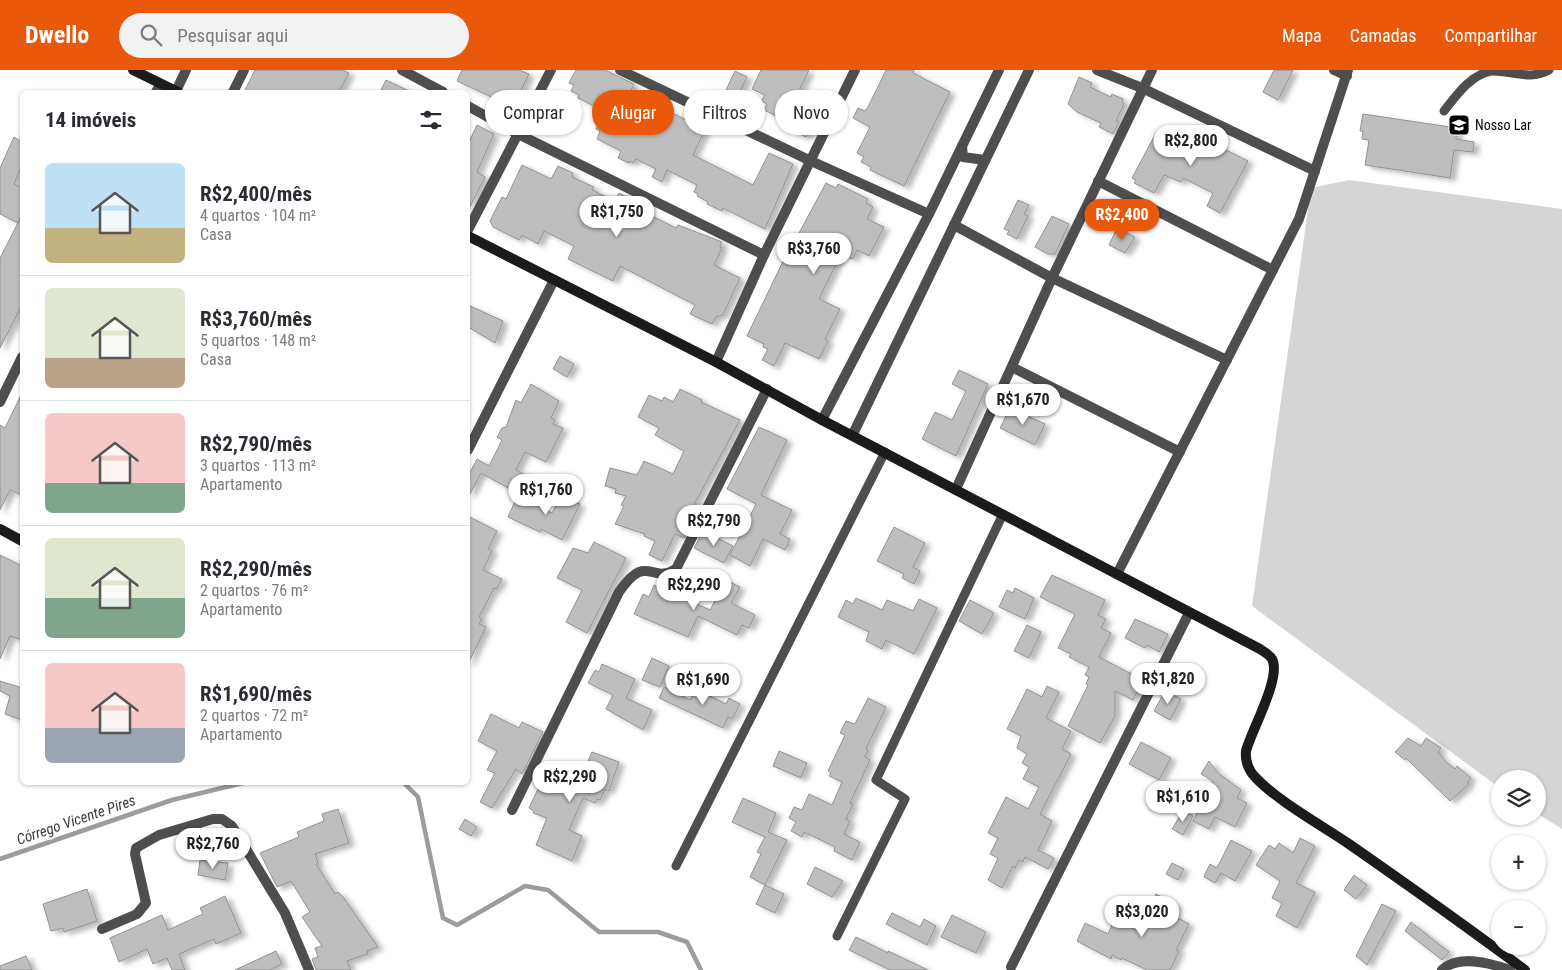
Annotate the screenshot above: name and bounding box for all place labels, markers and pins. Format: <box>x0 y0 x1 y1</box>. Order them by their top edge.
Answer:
school or university icon: Nosso Lar <box>1447 113 1471 137</box>
place label: Nosso Lar <box>1475 117 1531 133</box>
pin: R$2,800 <box>1145 124 1237 167</box>
pin: R$1,750 <box>571 196 663 238</box>
pin: R$2,400 <box>1076 198 1168 241</box>
pin: R$3,760 <box>768 232 860 275</box>
pin: R$1,670 <box>977 384 1069 426</box>
pin: R$1,760 <box>500 474 592 516</box>
pin: R$2,790 <box>668 504 760 547</box>
pin: R$2,290 <box>648 568 740 611</box>
pin: R$1,820 <box>1122 662 1214 705</box>
pin: R$1,690 <box>657 664 749 706</box>
pin: R$2,290 <box>524 760 616 803</box>
pin: R$1,610 <box>1137 780 1229 823</box>
pin: R$2,760 <box>167 828 259 870</box>
pin: R$3,020 <box>1096 896 1188 938</box>

